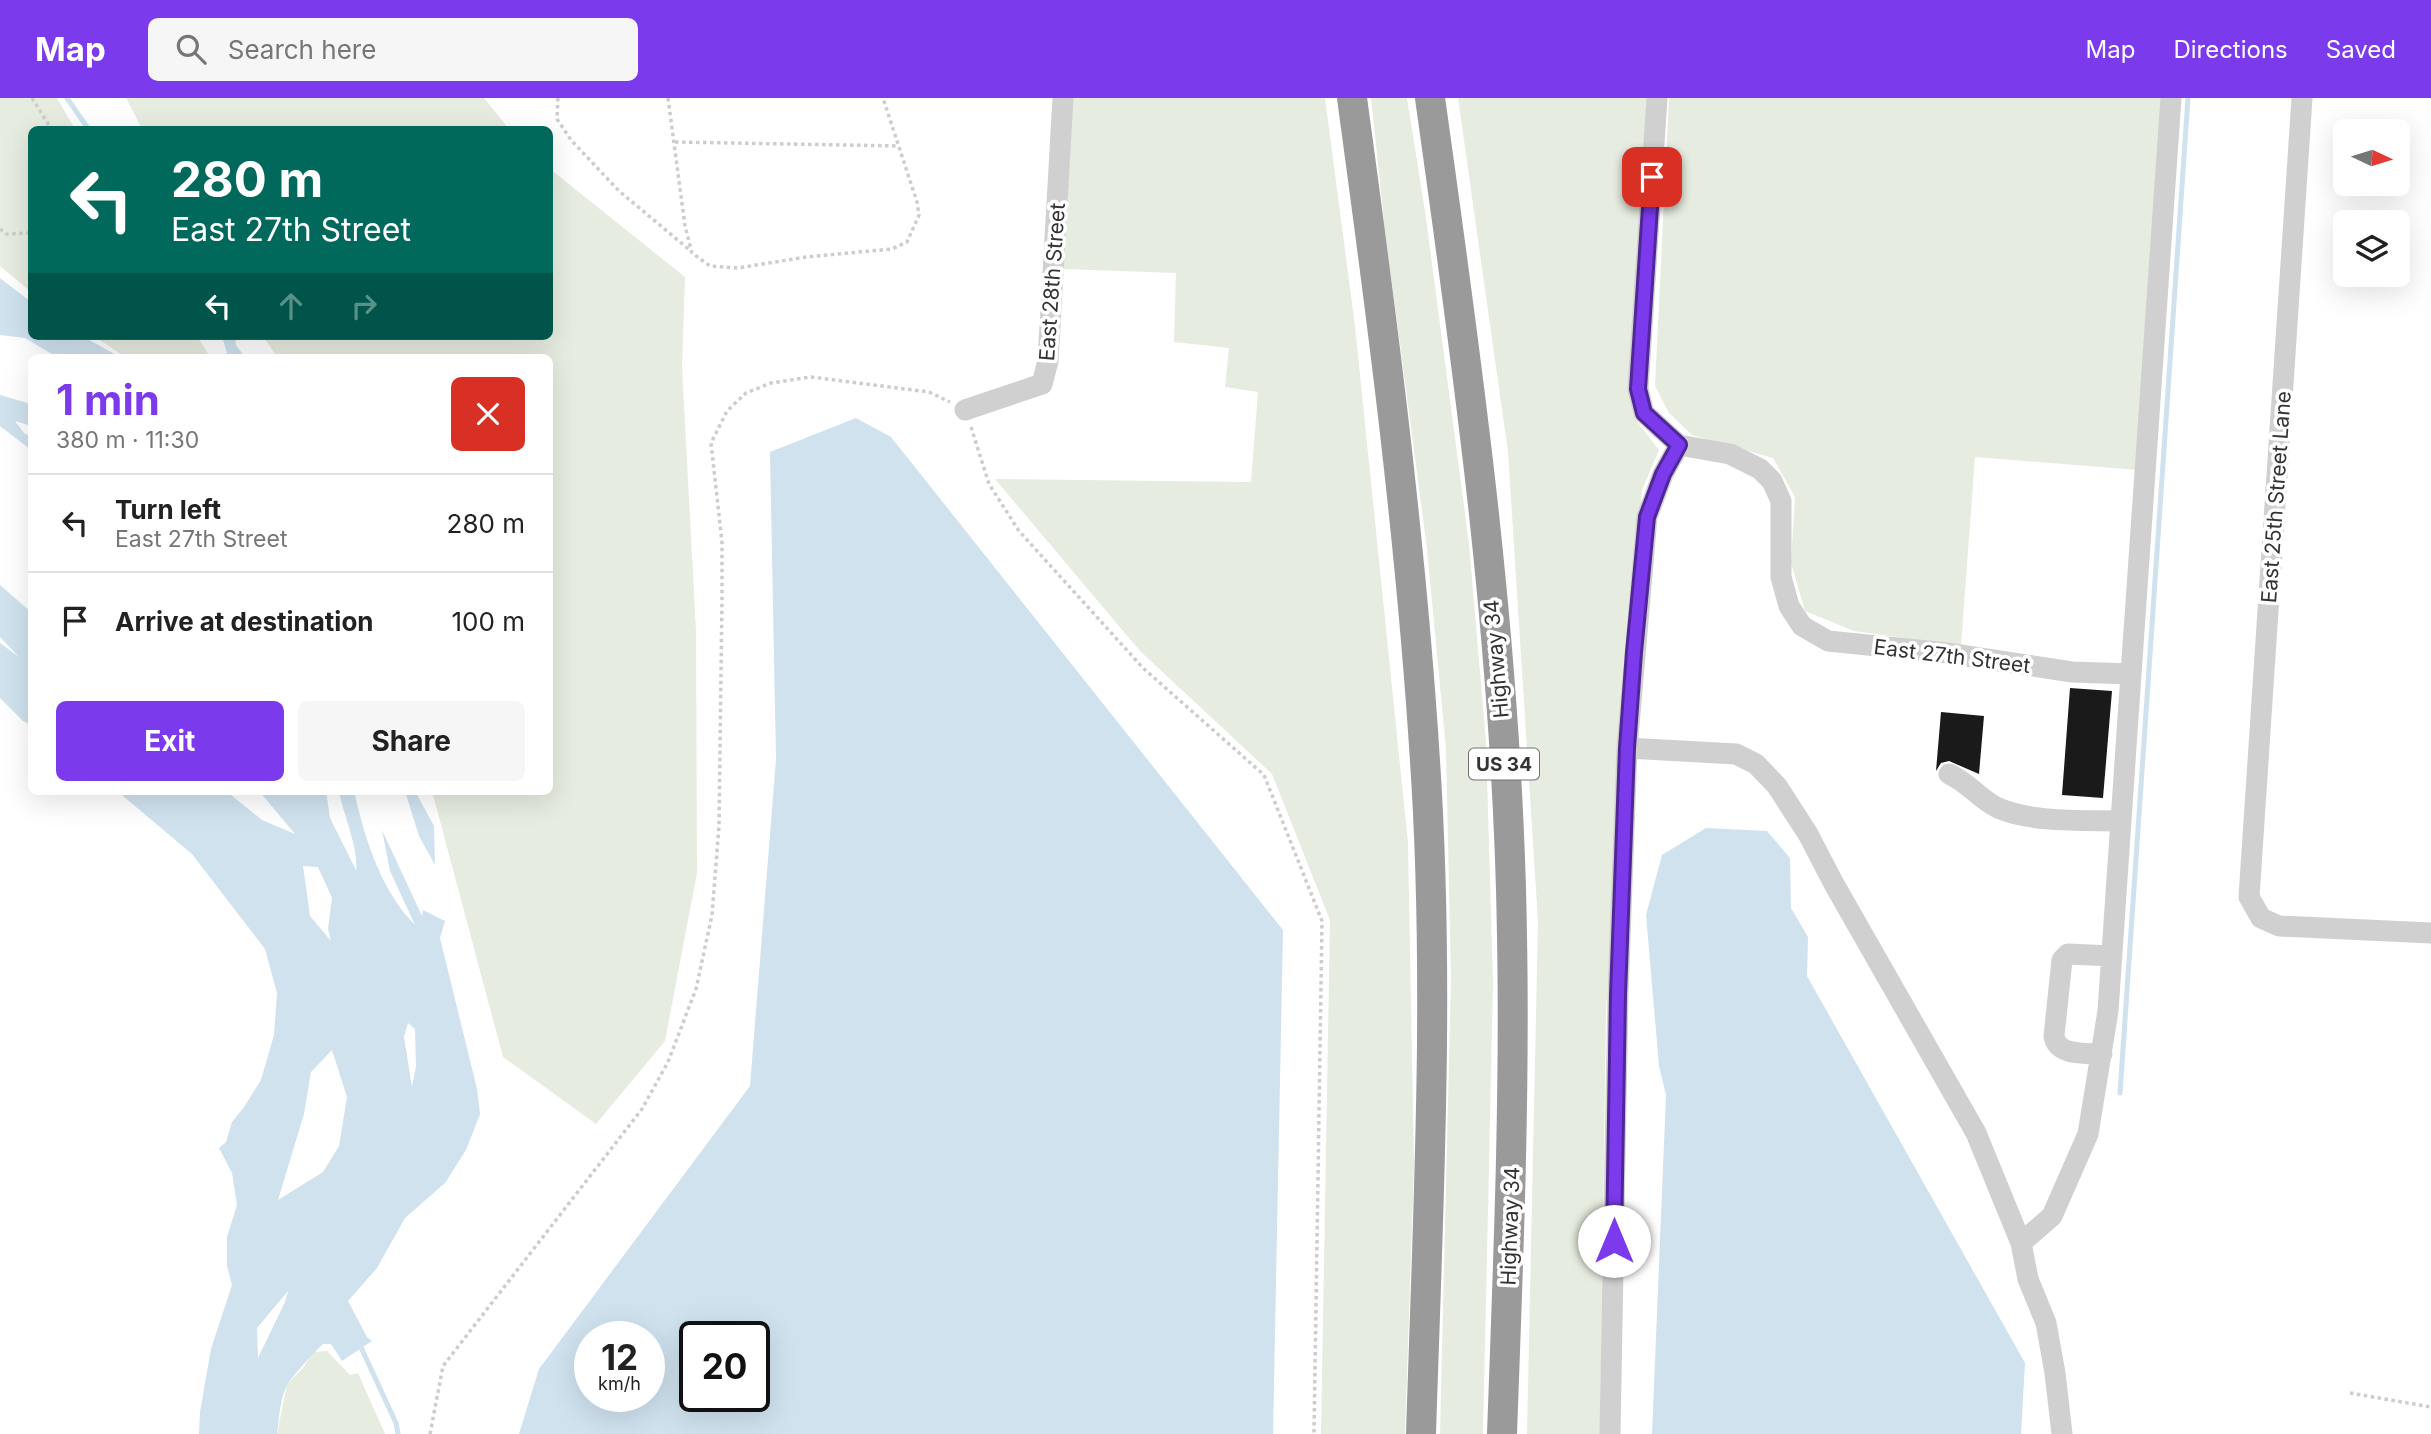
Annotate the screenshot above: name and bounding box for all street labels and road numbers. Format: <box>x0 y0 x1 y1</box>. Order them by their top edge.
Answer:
street label: East 28th Street <box>1034 202 1070 362</box>
street label: East 25th Street Lane <box>2256 390 2296 604</box>
street label: Highway 34 <box>1478 599 1514 719</box>
street label: East 27th Street <box>1872 634 2032 678</box>
road number: US 34 <box>1469 748 1539 779</box>
street label: Highway 34 <box>1495 1166 1525 1286</box>

